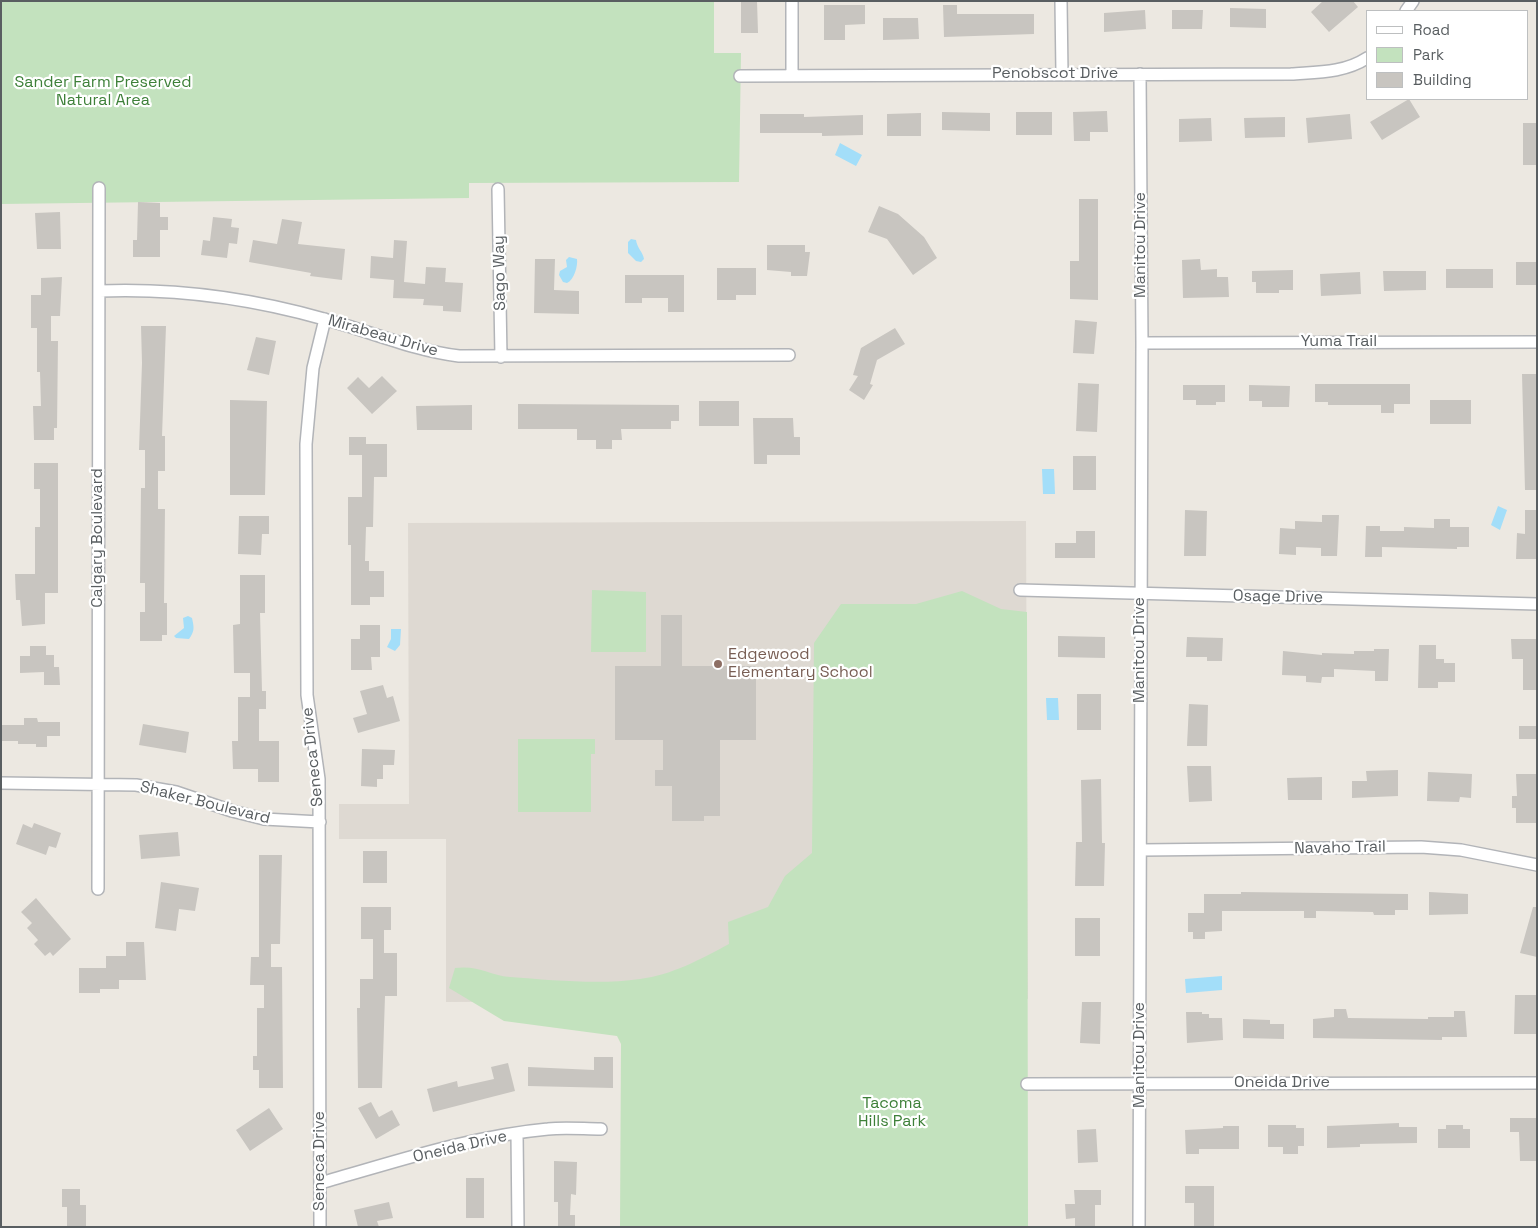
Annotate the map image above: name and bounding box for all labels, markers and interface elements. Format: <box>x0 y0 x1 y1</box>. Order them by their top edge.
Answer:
legend <box>1366 10 1528 100</box>
text: Road <box>1413 20 1450 39</box>
text: Park <box>1413 45 1444 64</box>
street label: Penobscot Drive <box>992 64 1118 84</box>
text: Building <box>1413 70 1472 89</box>
park label: Sander Farm Preserved Natural Area <box>14 73 192 111</box>
street label: Manitou Drive <box>1131 192 1151 298</box>
street label: Sago Way <box>490 235 510 311</box>
street label: Mirabeau Drive <box>326 311 440 361</box>
street label: Yuma Trail <box>1301 332 1377 352</box>
street label: Calgary Boulevard <box>88 468 108 608</box>
street label: Osage Drive <box>1233 587 1323 607</box>
street label: Manitou Drive <box>1130 597 1150 703</box>
place label: Edgewood Elementary School <box>728 645 873 683</box>
marker: Edgewood Elementary School <box>712 658 724 670</box>
street label: Seneca Drive <box>298 706 328 808</box>
street label: Shaker Boulevard <box>138 778 272 828</box>
street label: Navaho Trail <box>1294 838 1386 858</box>
street label: Manitou Drive <box>1130 1002 1150 1108</box>
street label: Oneida Drive <box>1234 1073 1330 1093</box>
park label: Tacoma Hills Park <box>858 1094 926 1132</box>
street label: Seneca Drive <box>310 1111 330 1211</box>
street label: Oneida Drive <box>411 1127 509 1167</box>

